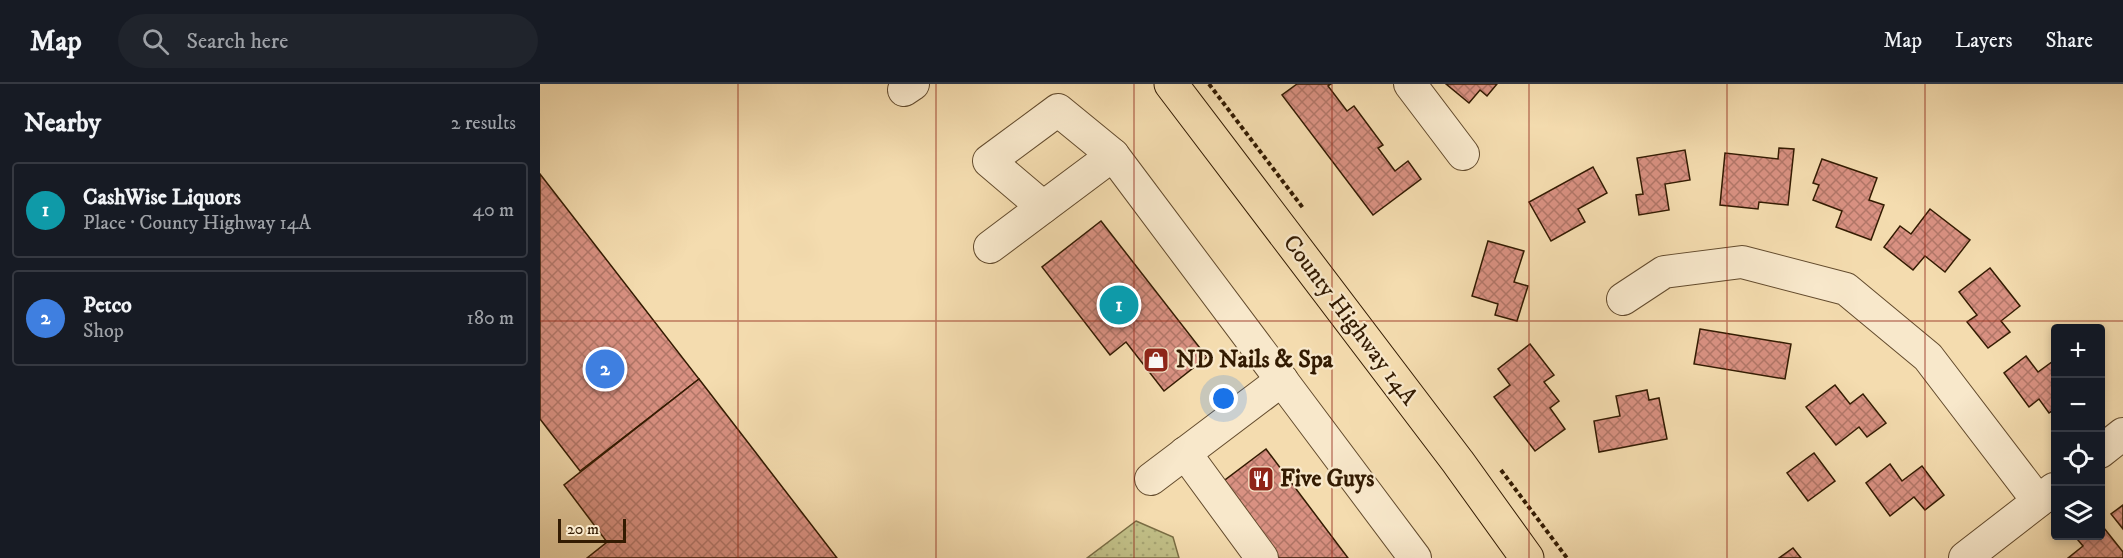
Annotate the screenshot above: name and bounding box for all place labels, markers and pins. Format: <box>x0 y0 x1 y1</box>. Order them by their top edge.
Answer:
pin: 1 <box>1100 282 1138 328</box>
shop icon: ND Nails & Spa <box>1141 345 1171 375</box>
place label: ND Nails & Spa <box>1176 345 1334 375</box>
pin: 2 <box>586 346 624 392</box>
restaurant icon: Five Guys <box>1246 464 1276 494</box>
place label: Five Guys <box>1280 464 1374 494</box>

